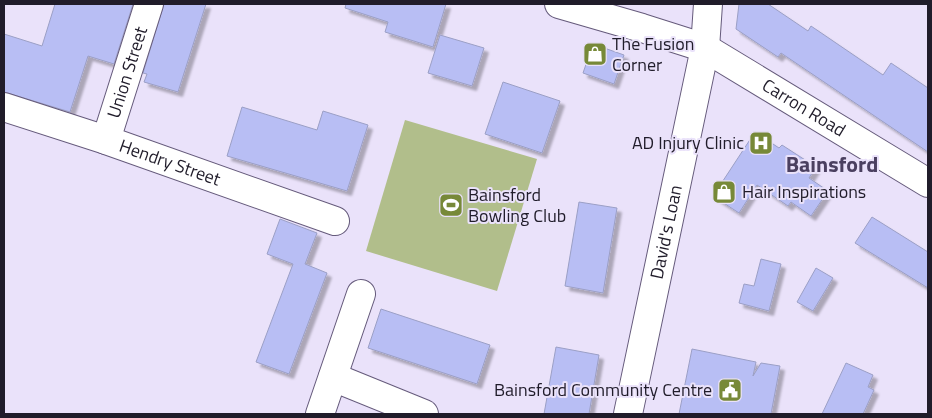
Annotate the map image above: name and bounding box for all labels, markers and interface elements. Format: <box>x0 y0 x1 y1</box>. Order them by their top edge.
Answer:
street label: Union Street <box>100 22 154 121</box>
place label: The Fusion Corner <box>612 30 694 78</box>
shop icon: The Fusion Corner <box>582 41 608 67</box>
street label: Carron Road <box>757 72 851 143</box>
place label: AD Injury Clinic <box>632 129 744 156</box>
hospital icon: AD Injury Clinic <box>748 130 774 156</box>
street label: Hendry Street <box>116 132 225 193</box>
district label: Bainsford <box>786 147 878 181</box>
place label: Hair Inspirations <box>742 178 866 205</box>
shop icon: Hair Inspirations <box>711 179 737 205</box>
place label: Bainsford Bowling Club <box>468 181 566 229</box>
street label: David's Loan <box>643 182 689 281</box>
sports icon: Bainsford Bowling Club <box>438 192 464 218</box>
place label: Bainsford Community Centre <box>494 376 712 403</box>
public building icon: Bainsford Community Centre <box>717 377 743 403</box>

